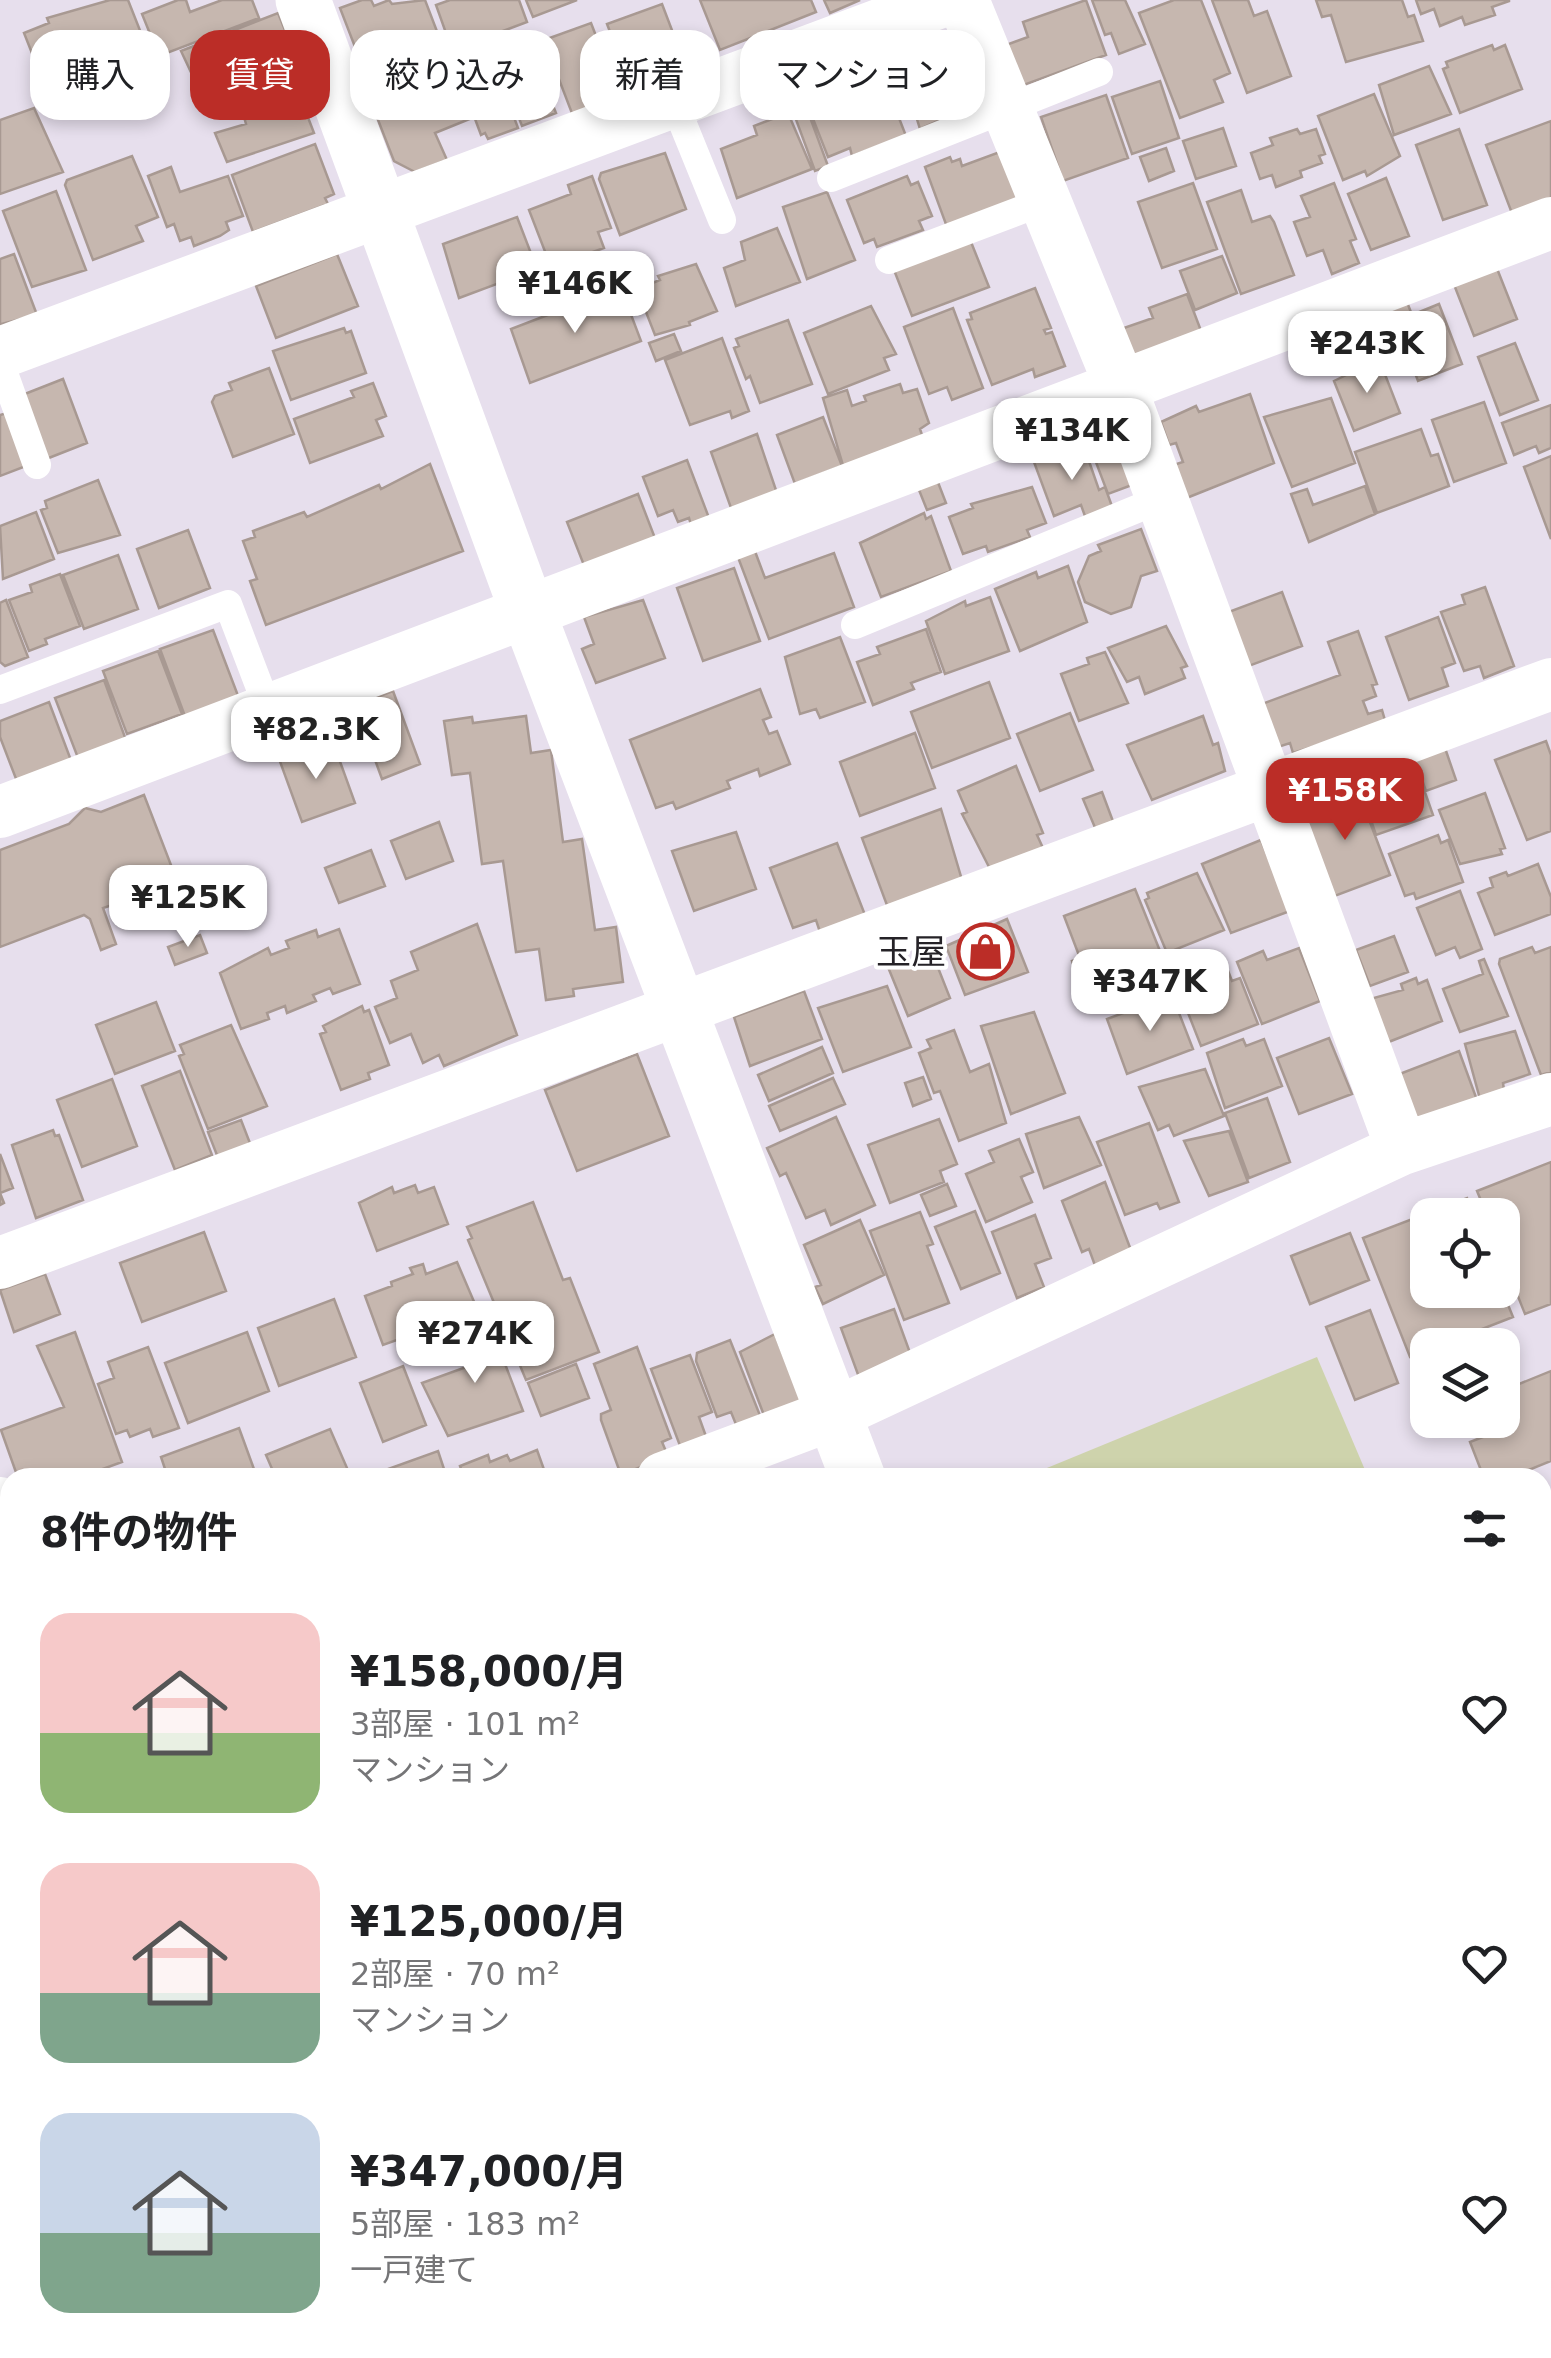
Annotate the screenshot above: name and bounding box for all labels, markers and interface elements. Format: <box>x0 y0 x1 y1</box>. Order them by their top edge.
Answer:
chip: 購入 <box>30 30 170 120</box>
chip: 賃貸 <box>190 30 330 120</box>
chip: 絞り込み <box>350 30 560 120</box>
chip: 新着 <box>580 30 720 120</box>
chip: マンション <box>740 30 985 120</box>
pin: ¥146K <box>505 251 645 336</box>
text: ¥146K <box>518 264 632 302</box>
pin: ¥243K <box>1297 311 1437 396</box>
text: ¥243K <box>1310 324 1424 362</box>
pin: ¥134K <box>1002 398 1142 483</box>
text: ¥134K <box>1015 411 1129 449</box>
pin: ¥82.3K <box>235 697 397 782</box>
text: ¥82.3K <box>253 710 379 748</box>
pin: ¥158K <box>1275 758 1415 843</box>
text: ¥158K <box>1288 771 1402 809</box>
pin: ¥125K <box>118 865 258 950</box>
text: ¥125K <box>131 878 245 916</box>
shop icon: 玉屋 <box>955 922 1015 982</box>
place label: 玉屋 <box>876 932 946 972</box>
pin: ¥347K <box>1080 949 1220 1034</box>
text: ¥347K <box>1093 962 1207 1000</box>
map controls <box>1410 1198 1520 1438</box>
button: locate <box>1410 1198 1520 1308</box>
pin: ¥274K <box>405 1301 545 1386</box>
text: ¥274K <box>418 1314 532 1352</box>
button: layers <box>1410 1328 1520 1438</box>
icon: filters <box>1457 1501 1512 1556</box>
text: 8件の物件 <box>40 1508 237 1557</box>
text: ¥158,000/月 <box>350 1647 628 1696</box>
icon: home <box>120 1653 240 1773</box>
icon: heart <box>1457 1686 1512 1741</box>
text: 3部屋 · 101 m² <box>350 1705 580 1743</box>
text: マンション <box>350 1751 510 1789</box>
text: ¥125,000/月 <box>350 1897 628 1946</box>
icon: home <box>120 1903 240 2023</box>
icon: heart <box>1457 1936 1512 1991</box>
text: 2部屋 · 70 m² <box>350 1955 560 1993</box>
text: マンション <box>350 2001 510 2039</box>
text: ¥347,000/月 <box>350 2147 628 2196</box>
icon: home <box>120 2153 240 2273</box>
icon: heart <box>1457 2186 1512 2241</box>
text: 5部屋 · 183 m² <box>350 2205 580 2243</box>
text: 一戸建て <box>350 2251 478 2289</box>

